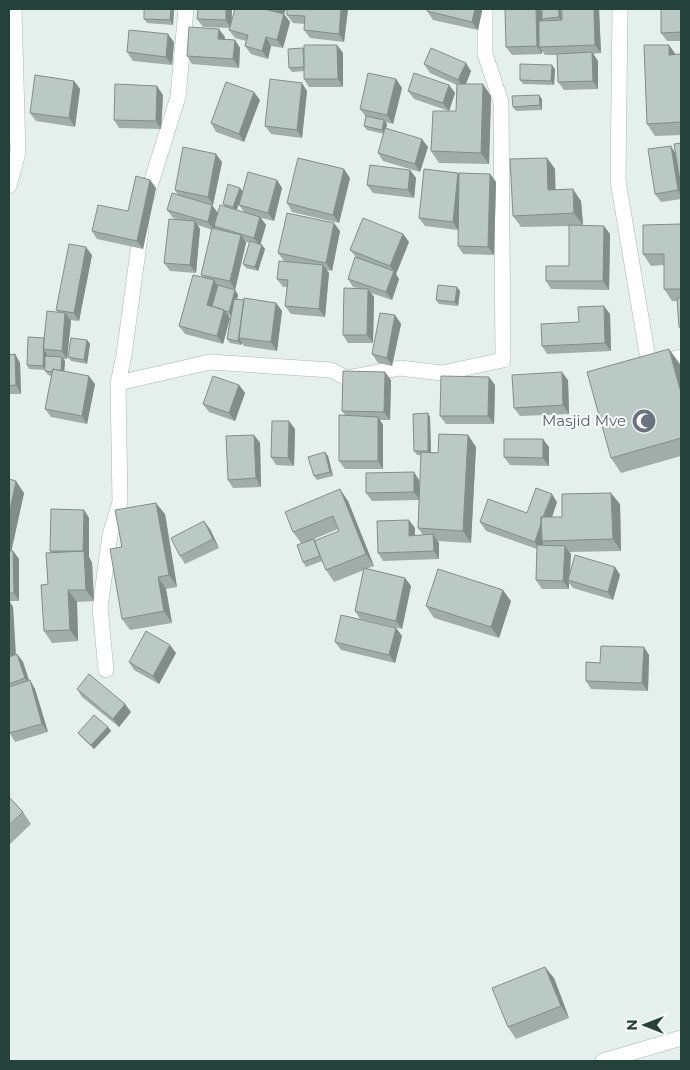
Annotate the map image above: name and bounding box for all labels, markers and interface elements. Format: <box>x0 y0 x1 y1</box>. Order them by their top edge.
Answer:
mosque icon: Masjid Mve <box>631 408 657 434</box>
place label: Masjid Mve <box>542 411 626 430</box>
north arrow <box>620 1000 670 1050</box>
text: N <box>623 1019 641 1031</box>

